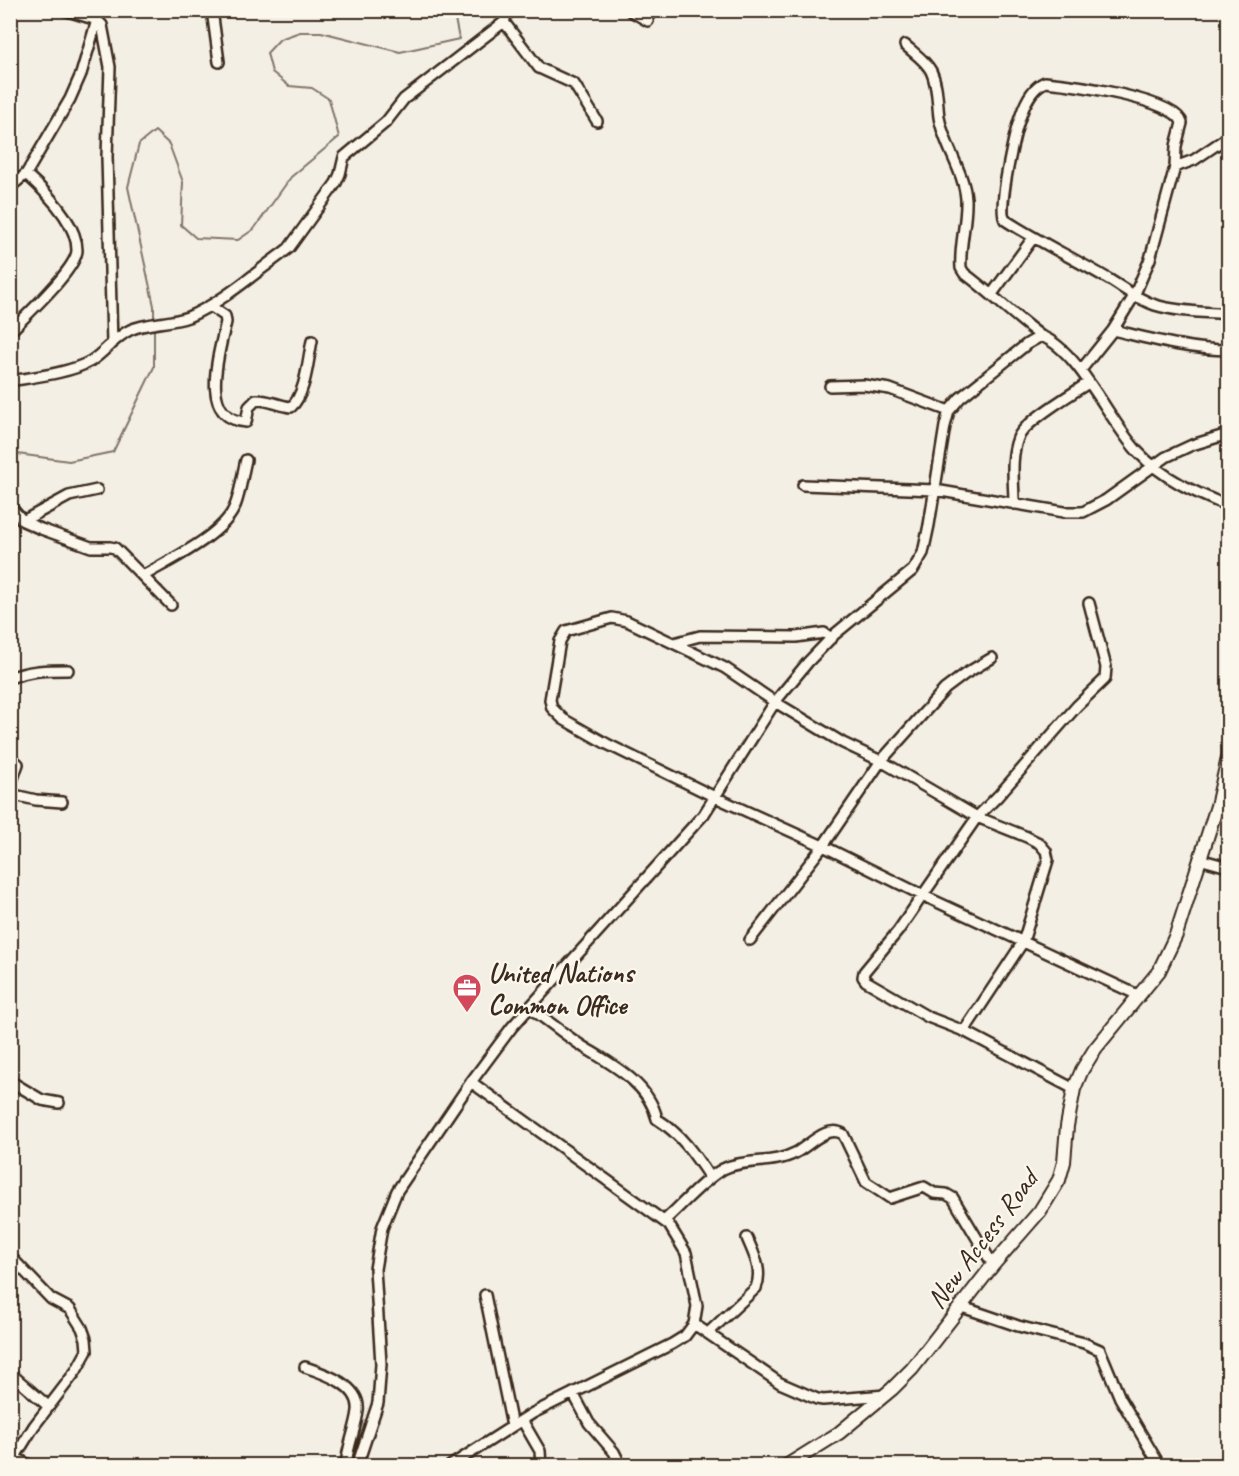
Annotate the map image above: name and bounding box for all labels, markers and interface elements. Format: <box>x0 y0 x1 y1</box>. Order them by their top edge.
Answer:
place label: United Nations Common Office <box>488 955 636 1022</box>
office icon: United Nations Common Office <box>451 972 483 1014</box>
street label: New Access Road <box>918 1160 1048 1315</box>

